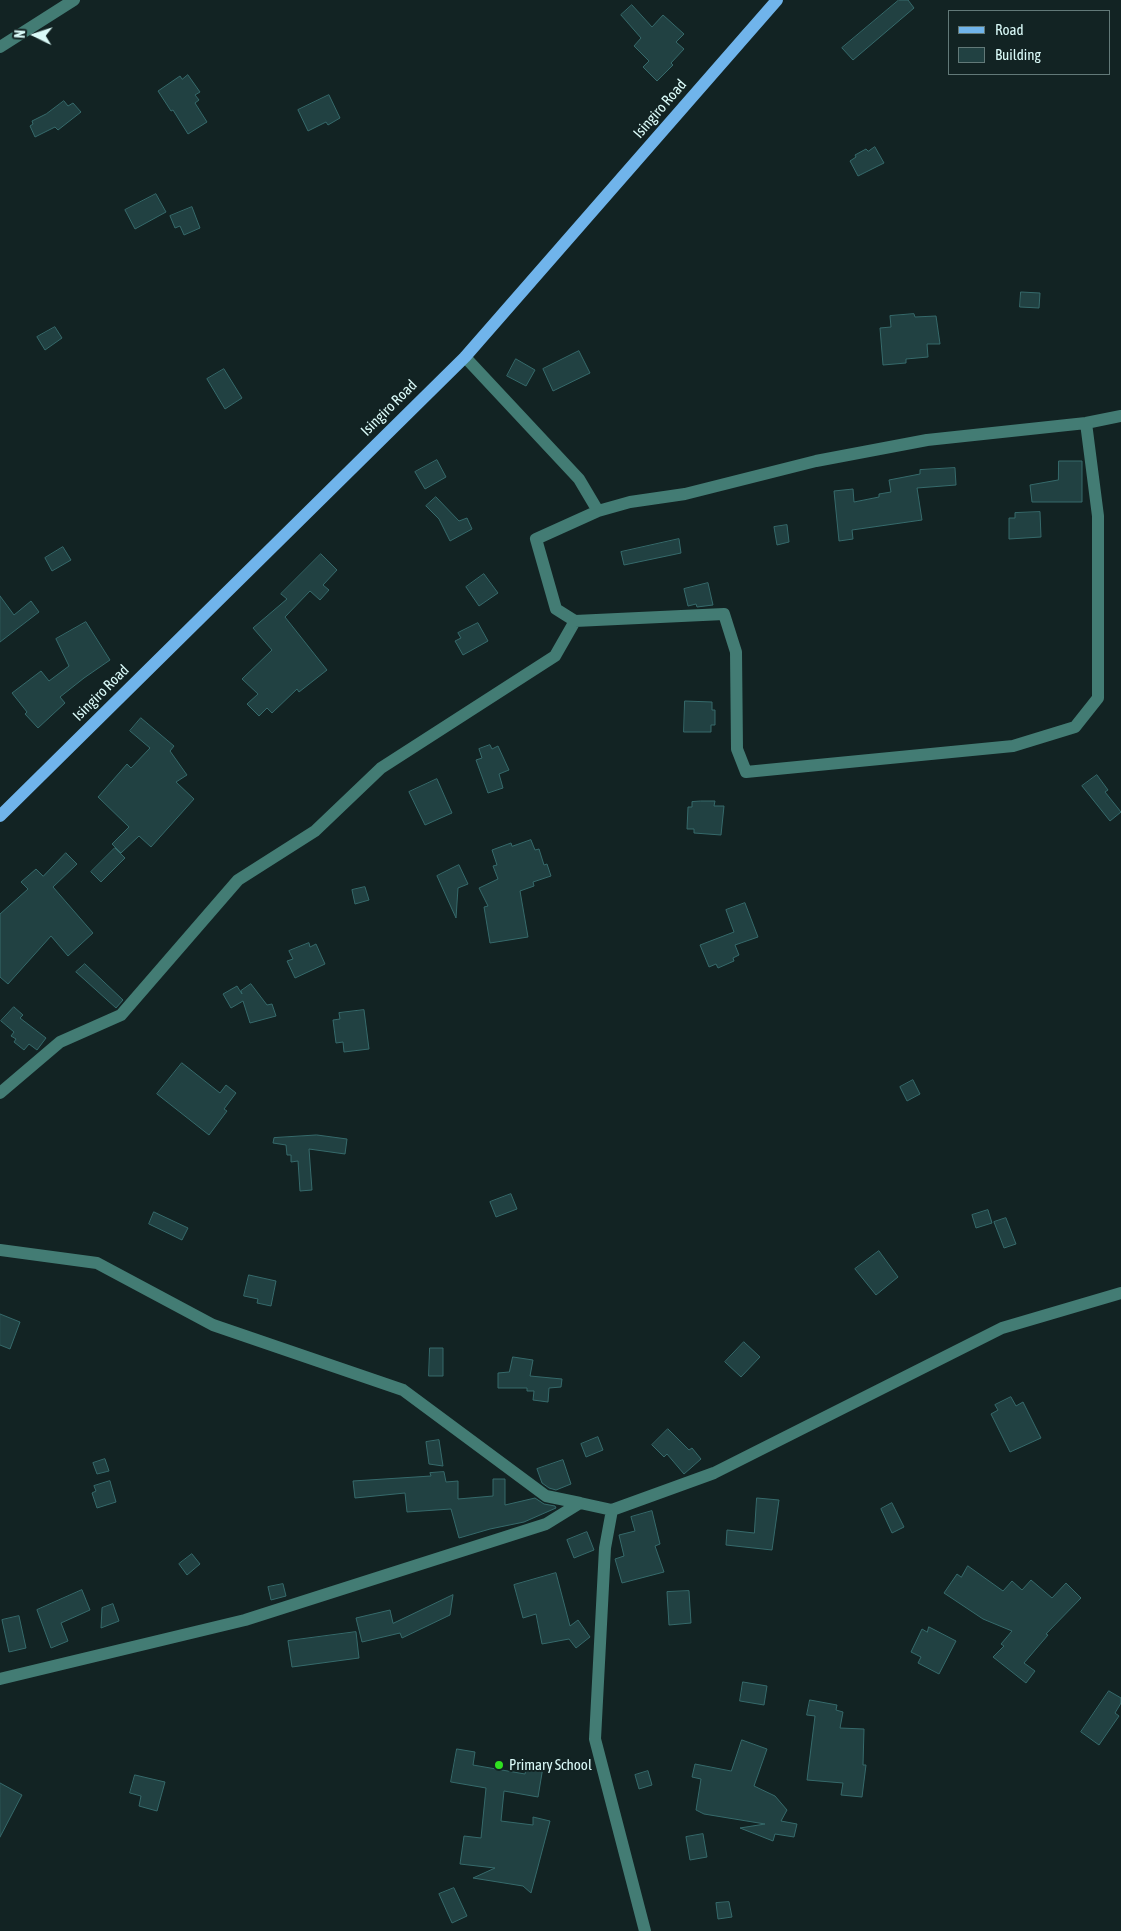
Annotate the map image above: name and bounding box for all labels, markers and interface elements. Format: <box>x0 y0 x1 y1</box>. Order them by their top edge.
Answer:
north arrow <box>10 10 60 60</box>
legend <box>948 10 1111 75</box>
text: Road <box>995 21 1024 38</box>
text: N <box>12 29 28 39</box>
text: Building <box>995 46 1041 63</box>
street label: Isingiro Road <box>630 76 690 142</box>
street label: Isingiro Road <box>357 376 421 440</box>
street label: Isingiro Road <box>69 661 133 725</box>
place label: Primary School <box>509 1756 592 1774</box>
marker: Primary School <box>493 1759 505 1771</box>

